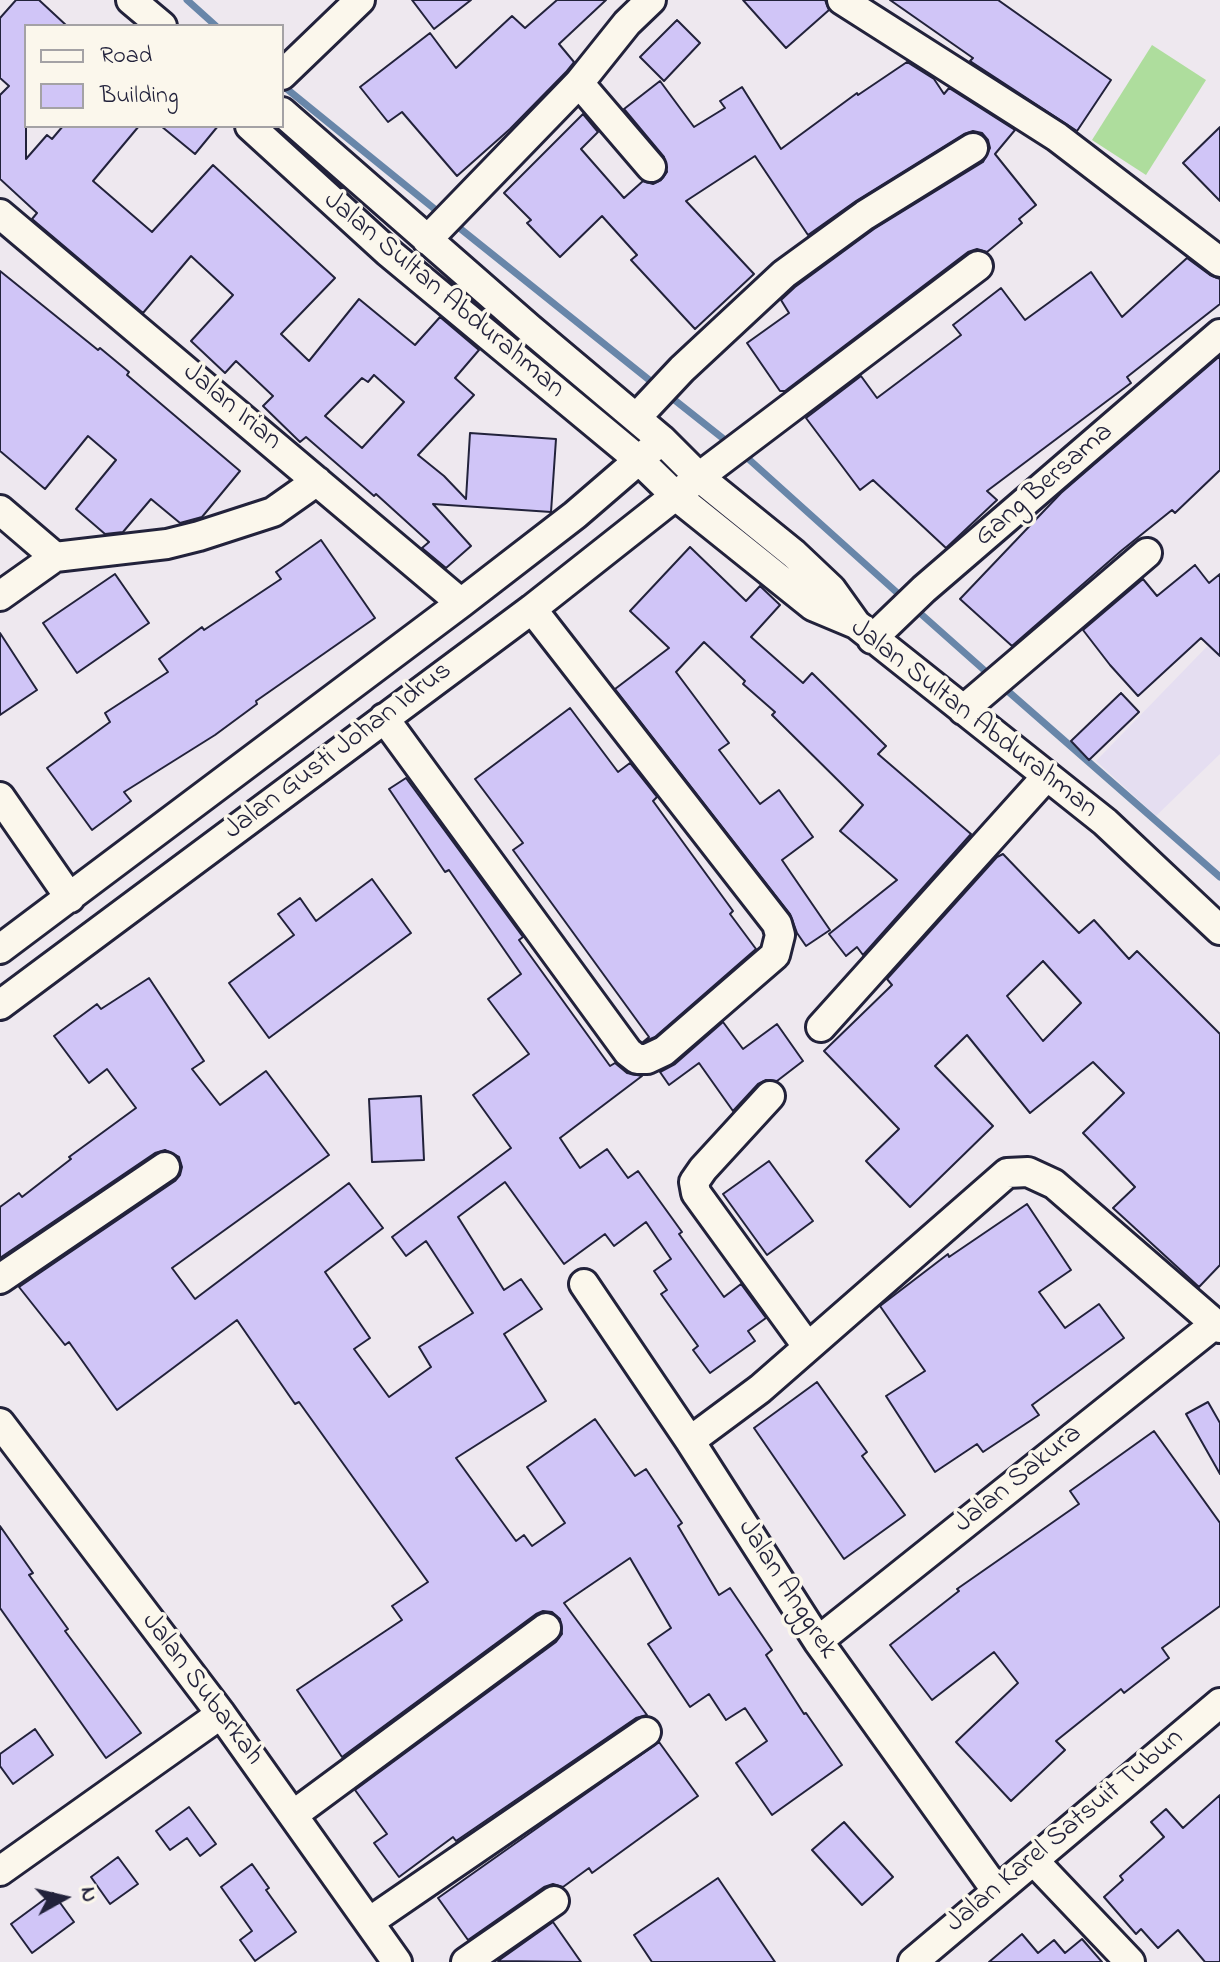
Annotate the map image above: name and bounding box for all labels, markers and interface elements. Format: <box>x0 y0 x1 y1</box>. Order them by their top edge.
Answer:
legend <box>24 24 284 128</box>
text: Road <box>100 39 152 74</box>
text: Building <box>100 79 179 114</box>
street label: Jalan Sultan Abdurahman <box>315 185 571 407</box>
street label: Jalan Irian <box>175 357 287 459</box>
street label: Gang Bersama <box>969 417 1121 555</box>
street label: Jalan Sultan Abdurahman <box>843 613 1103 827</box>
street label: Jalan Gusti Johan Idrus <box>219 655 459 849</box>
street label: Jalan Sakura <box>948 1418 1090 1542</box>
street label: Jalan Anggrek <box>729 1514 843 1666</box>
street label: Jalan Subarkah <box>133 1607 269 1773</box>
street label: Jalan Karel Satsuit Tubun <box>940 1723 1192 1941</box>
north arrow <box>24 1858 104 1938</box>
text: N <box>71 1885 105 1904</box>

